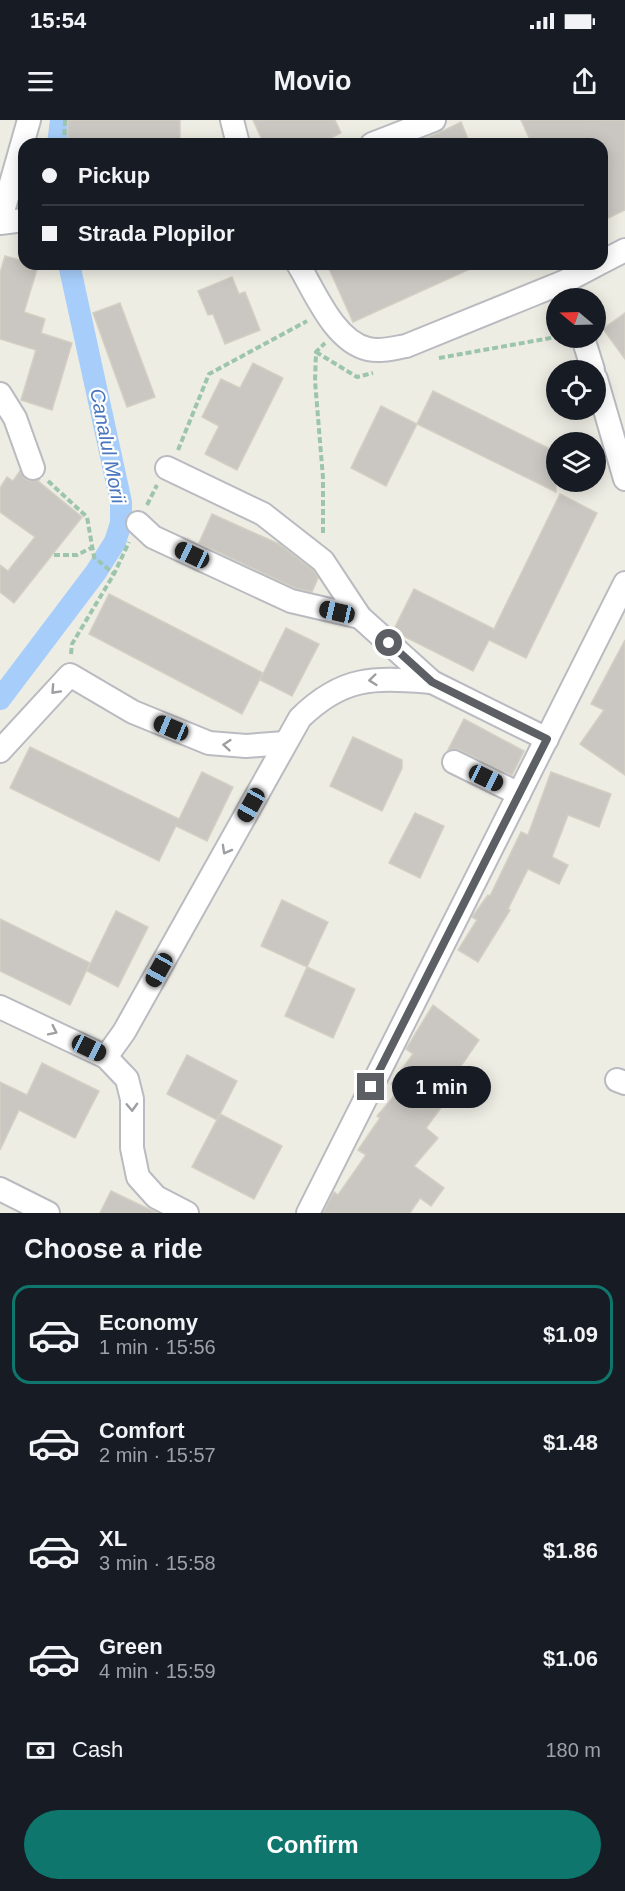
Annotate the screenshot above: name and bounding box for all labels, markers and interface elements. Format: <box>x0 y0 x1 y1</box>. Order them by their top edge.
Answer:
text: 15:54 <box>30 8 86 33</box>
icon: menu <box>24 65 57 98</box>
icon: share <box>568 65 601 98</box>
text: Movio <box>274 66 352 96</box>
text: Pickup <box>78 163 150 188</box>
text: Strada Plopilor <box>78 221 234 246</box>
north arrow <box>546 288 606 348</box>
map controls <box>546 288 606 492</box>
button: locate <box>546 360 606 420</box>
water label: Canalul Morii <box>86 387 130 506</box>
button: layers <box>546 432 606 492</box>
car <box>172 539 212 571</box>
car <box>317 599 357 625</box>
route start <box>375 629 402 656</box>
one-way arrow <box>369 673 378 686</box>
one-way arrow <box>51 683 62 694</box>
car <box>151 713 191 743</box>
one-way arrow <box>223 739 232 752</box>
car <box>466 762 506 794</box>
car <box>234 785 268 825</box>
one-way arrow <box>221 844 233 855</box>
car <box>142 950 176 990</box>
one-way arrow <box>47 1024 58 1036</box>
car <box>69 1032 109 1064</box>
callout: 1 min <box>392 1066 491 1108</box>
route end <box>357 1073 384 1100</box>
text: 1 min <box>415 1076 468 1098</box>
one-way arrow <box>126 1102 138 1111</box>
text: Choose a ride <box>24 1234 203 1264</box>
icon: car <box>27 1308 81 1362</box>
text: Economy <box>99 1310 198 1335</box>
text: $1.09 <box>543 1322 598 1347</box>
text: 1 min · 15:56 <box>99 1336 216 1358</box>
icon: car <box>27 1416 81 1470</box>
text: Comfort <box>99 1418 185 1443</box>
text: $1.48 <box>543 1430 598 1455</box>
text: 2 min · 15:57 <box>99 1444 216 1466</box>
icon: car <box>27 1524 81 1578</box>
text: XL <box>99 1526 127 1551</box>
text: $1.86 <box>543 1538 598 1563</box>
text: 3 min · 15:58 <box>99 1552 216 1574</box>
icon: car <box>27 1632 81 1686</box>
text: Green <box>99 1634 163 1659</box>
text: $1.06 <box>543 1646 598 1671</box>
text: 4 min · 15:59 <box>99 1660 216 1682</box>
icon: cash <box>24 1734 57 1767</box>
text: Cash <box>72 1737 123 1762</box>
text: 180 m <box>545 1739 601 1761</box>
button: Confirm <box>24 1810 601 1879</box>

